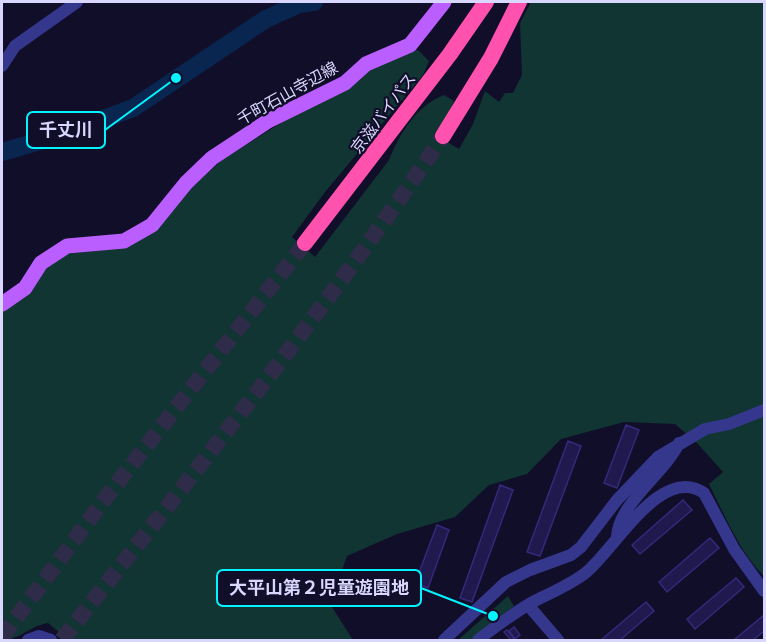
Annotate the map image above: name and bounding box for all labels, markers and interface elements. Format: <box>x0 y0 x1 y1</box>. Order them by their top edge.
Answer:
street label: 千町石山寺辺線 <box>234 58 341 129</box>
street label: 京滋バイパス <box>347 69 420 157</box>
callout: 千丈川 <box>27 112 105 148</box>
text: 千丈川 <box>39 119 93 140</box>
callout: 大平山第２児童遊園地 <box>217 570 421 606</box>
text: 大平山第２児童遊園地 <box>229 577 409 598</box>

